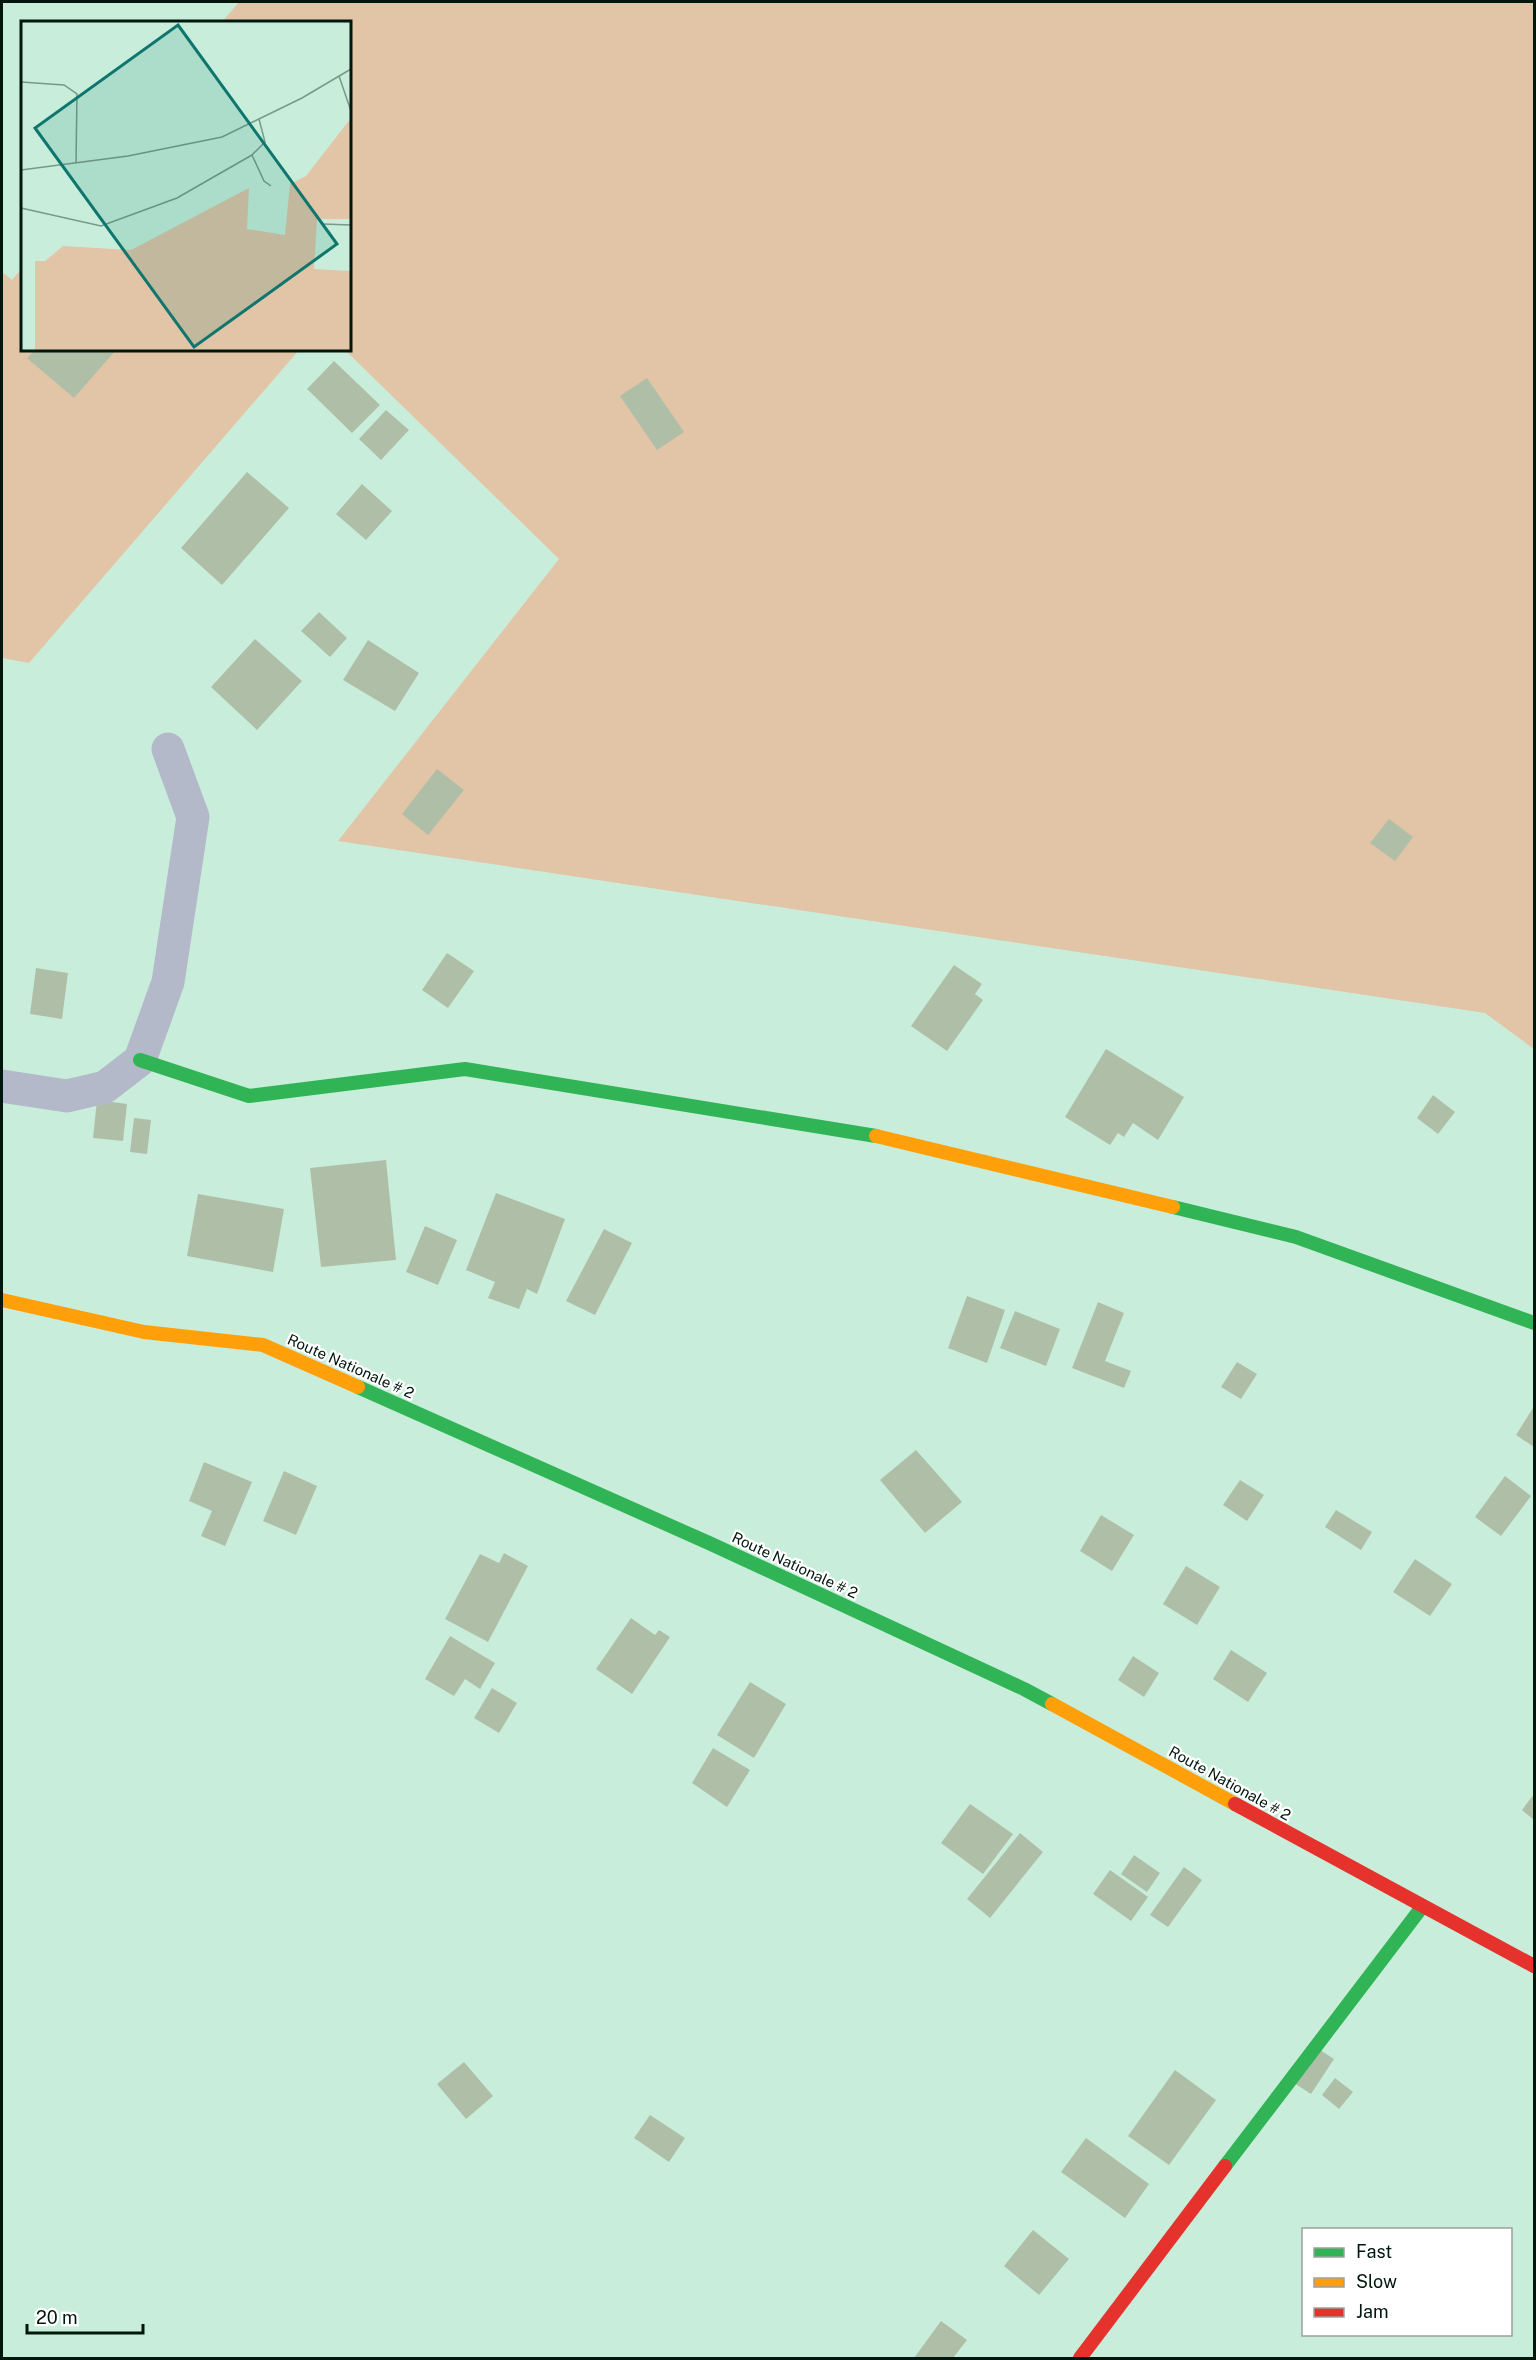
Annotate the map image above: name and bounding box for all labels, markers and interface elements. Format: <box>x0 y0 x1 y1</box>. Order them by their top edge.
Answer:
inset map <box>21 21 351 351</box>
street label: Route Nationale # 2 <box>285 1330 417 1402</box>
street label: Route Nationale # 2 <box>729 1528 861 1602</box>
street label: Route Nationale # 2 <box>1166 1742 1294 1824</box>
legend <box>1302 2228 1512 2336</box>
text: Fast <box>1356 2241 1392 2262</box>
text: Slow <box>1356 2271 1397 2292</box>
scale bar <box>27 2297 142 2335</box>
text: Jam <box>1356 2301 1389 2322</box>
text: 20 m <box>36 2307 78 2328</box>

